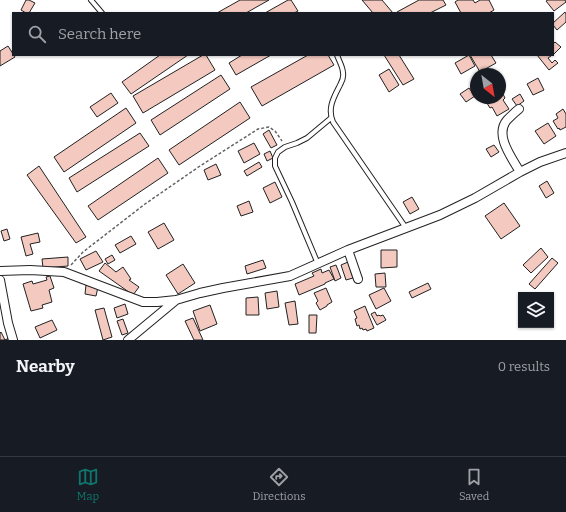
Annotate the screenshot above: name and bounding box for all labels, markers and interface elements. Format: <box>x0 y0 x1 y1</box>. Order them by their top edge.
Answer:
search box <box>12 12 554 56</box>
icon: search <box>26 23 48 45</box>
text: Search here <box>58 25 141 43</box>
north arrow <box>470 68 506 104</box>
map controls <box>518 292 554 328</box>
button: layers <box>518 292 554 328</box>
text: Nearby <box>16 356 75 377</box>
text: 0 results <box>498 359 550 374</box>
tab: Map <box>77 466 99 503</box>
tab: Directions <box>253 466 305 503</box>
tab: Saved <box>459 466 489 503</box>

